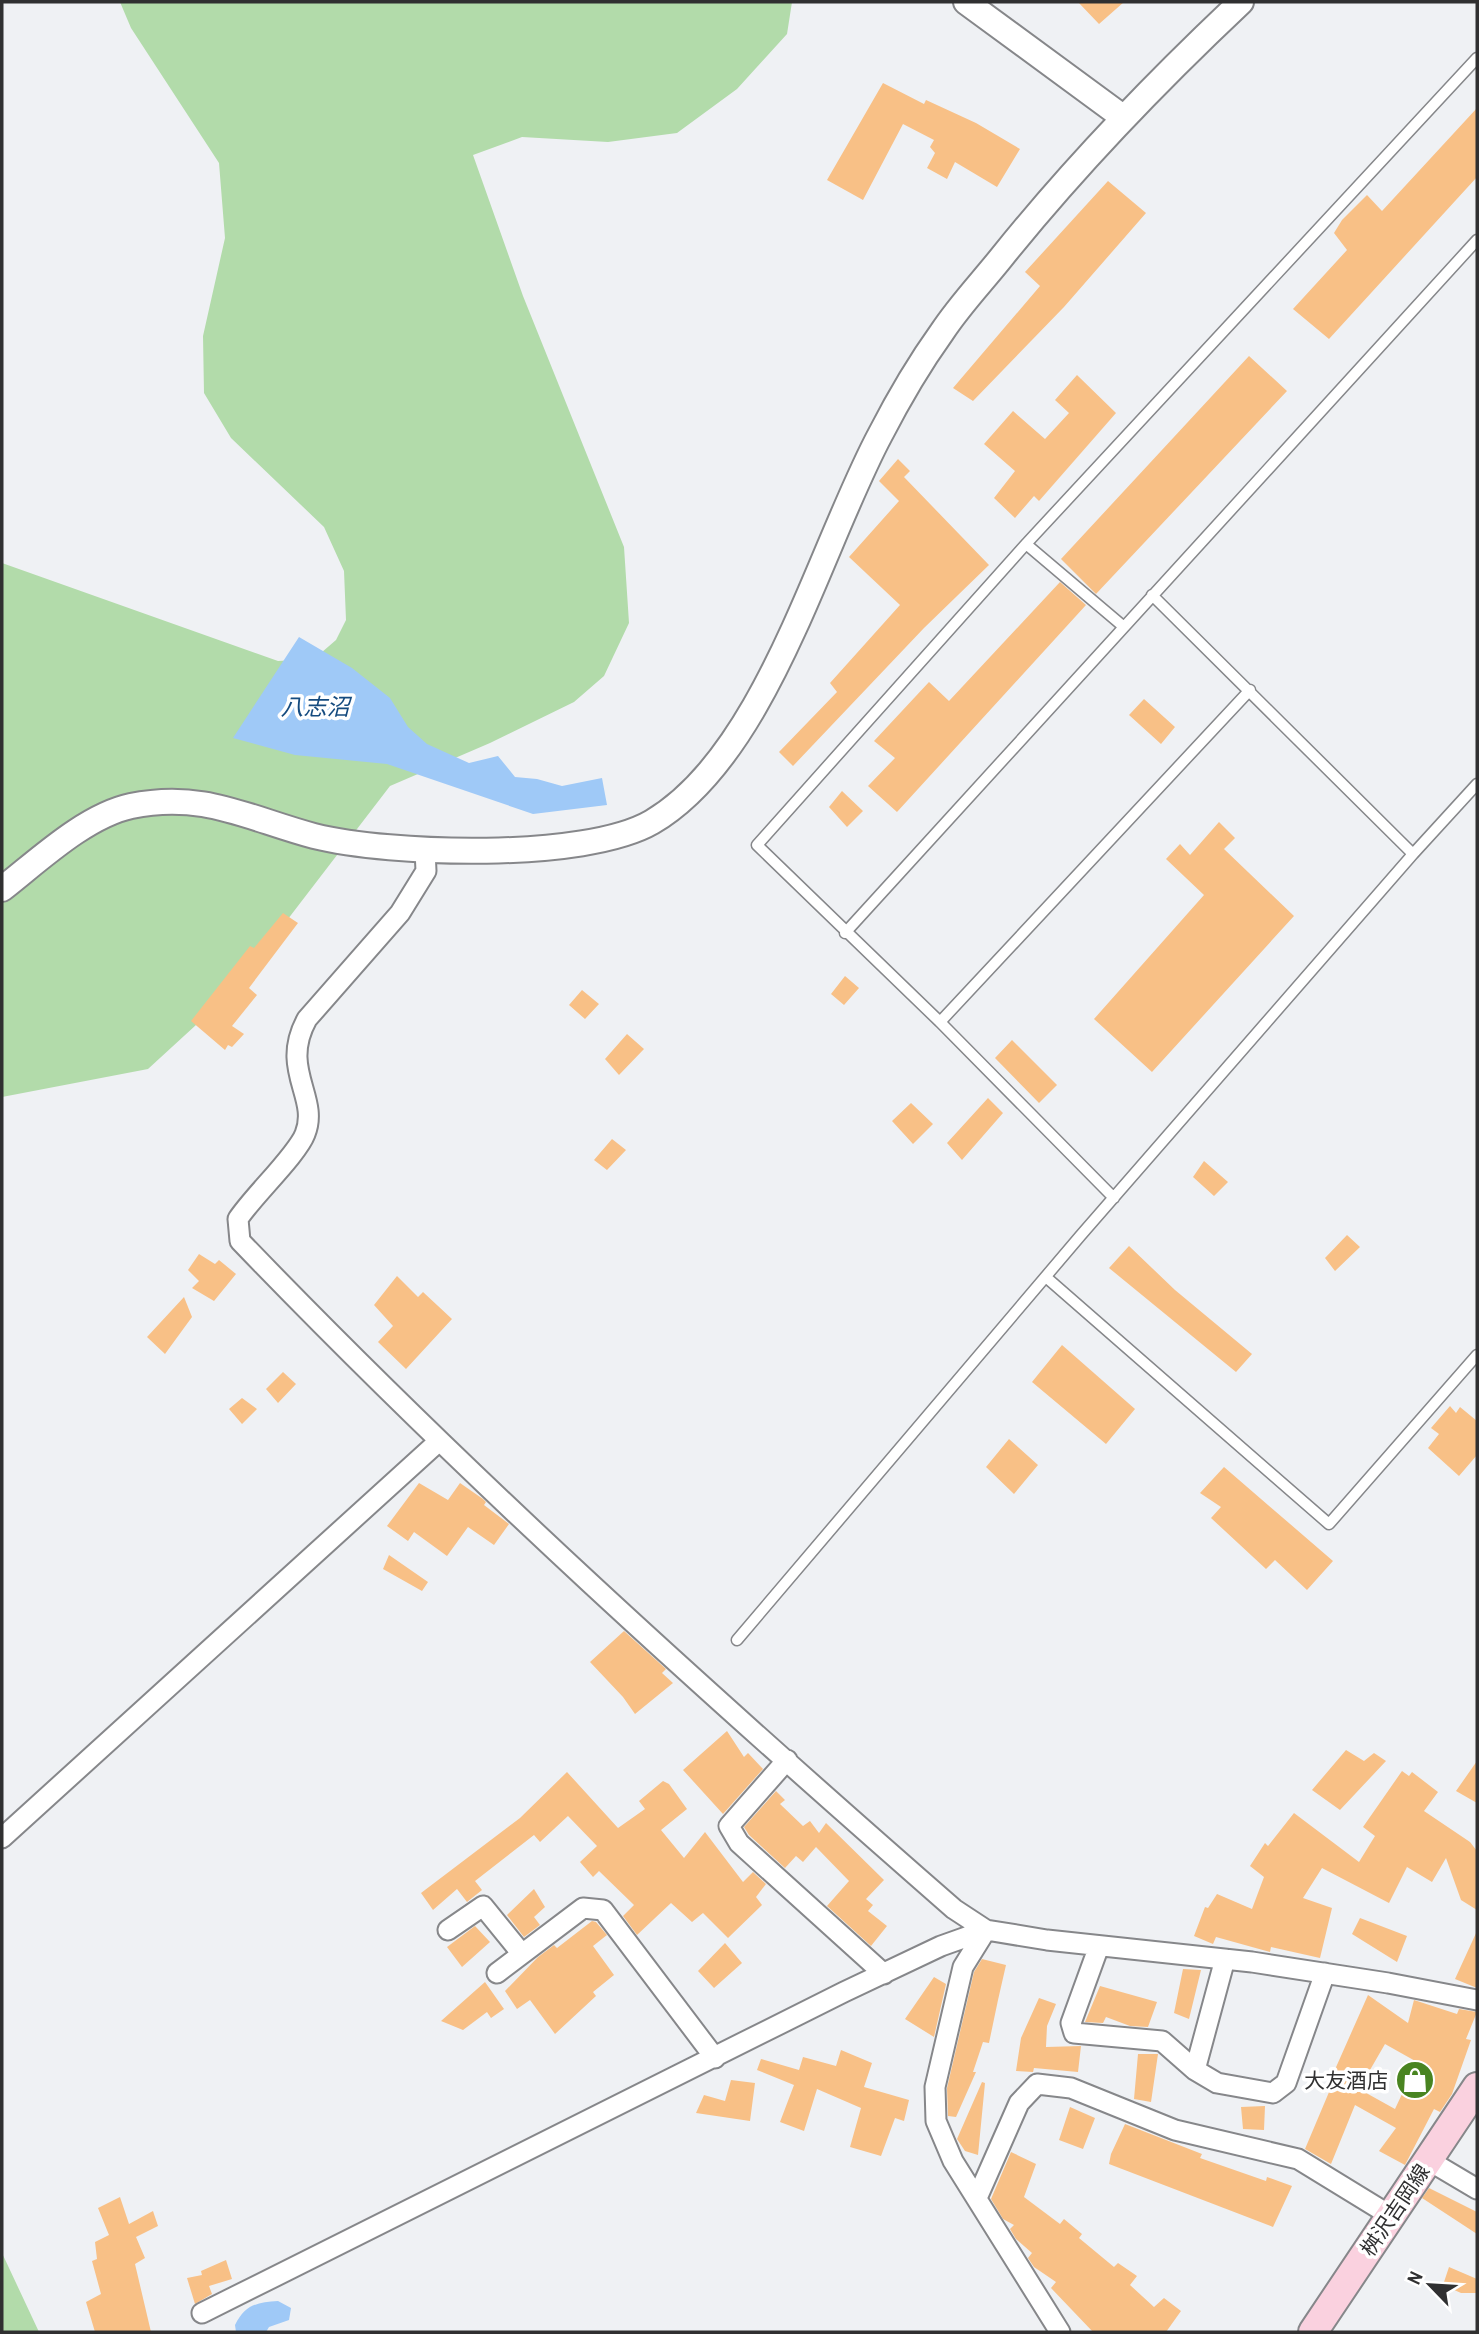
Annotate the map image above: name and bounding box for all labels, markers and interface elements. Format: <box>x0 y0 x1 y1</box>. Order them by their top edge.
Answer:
water label: 八志沼 <box>281 691 353 722</box>
shop icon: 大友酒店 <box>1394 2059 1436 2101</box>
place label: 大友酒店 <box>1304 2066 1388 2095</box>
street label: 桝沢吉岡線 <box>1354 2158 1436 2262</box>
north arrow <box>1395 2250 1465 2320</box>
text: N <box>1400 2267 1429 2288</box>

